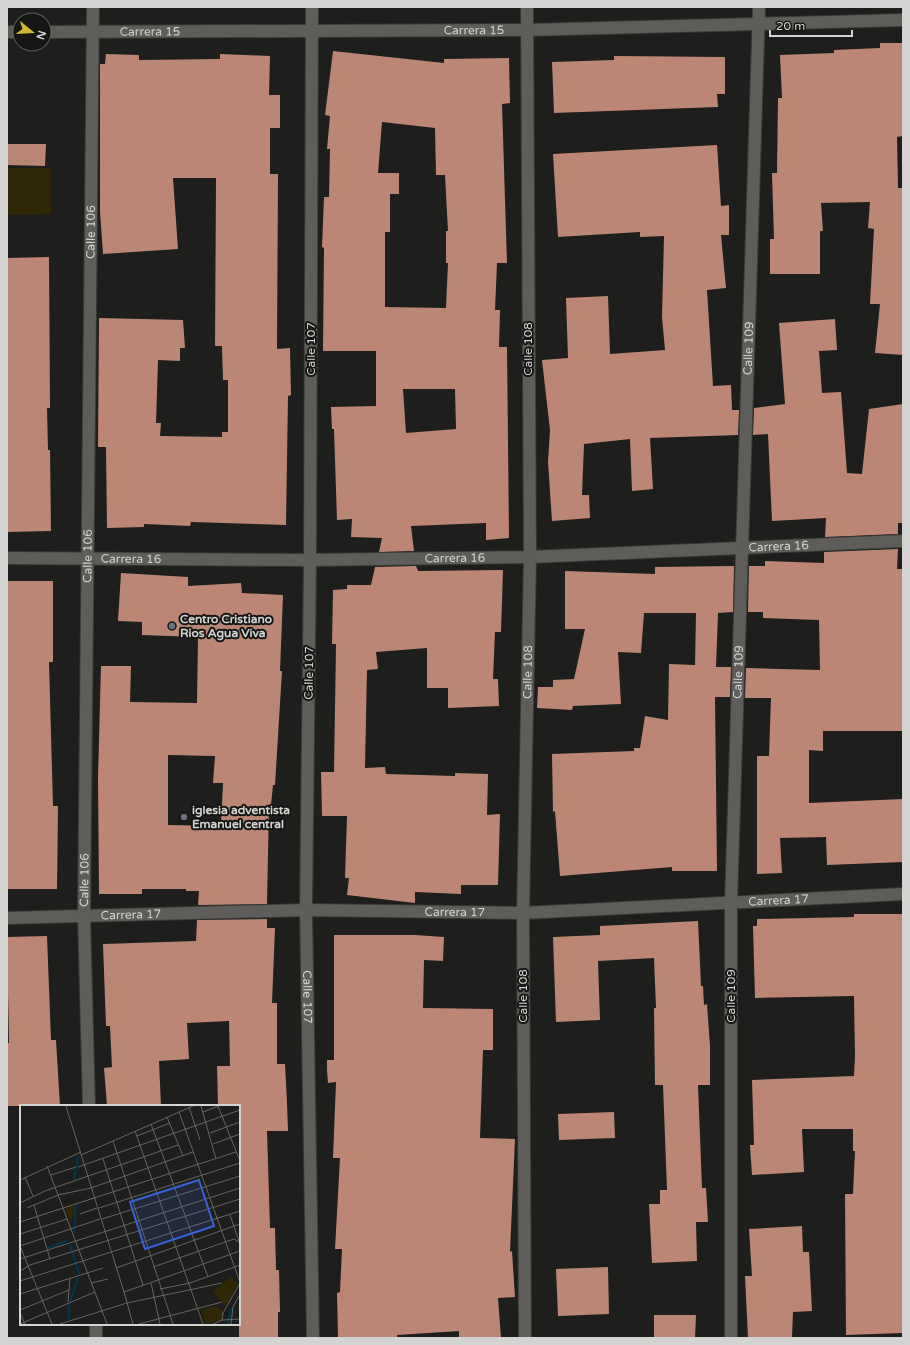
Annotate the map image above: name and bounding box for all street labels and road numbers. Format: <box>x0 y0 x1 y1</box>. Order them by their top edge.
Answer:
street label: Carrera 15 <box>444 23 504 37</box>
street label: Carrera 15 <box>120 24 180 39</box>
street label: Calle 106 <box>84 205 98 259</box>
street label: Calle 109 <box>741 321 756 375</box>
street label: Calle 107 <box>304 322 318 376</box>
street label: Calle 108 <box>521 322 535 376</box>
street label: Calle 106 <box>80 529 95 583</box>
street label: Carrera 16 <box>748 538 809 555</box>
street label: Carrera 16 <box>425 551 485 565</box>
street label: Carrera 16 <box>101 552 161 566</box>
street label: Calle 108 <box>520 645 535 699</box>
street label: Calle 109 <box>730 645 746 699</box>
street label: Calle 107 <box>302 646 316 700</box>
street label: Calle 106 <box>77 853 92 907</box>
street label: Carrera 17 <box>748 892 809 909</box>
street label: Carrera 17 <box>425 905 485 919</box>
street label: Carrera 17 <box>101 907 161 922</box>
street label: Calle 108 <box>516 969 530 1023</box>
street label: Calle 109 <box>724 969 738 1023</box>
street label: Calle 107 <box>300 970 315 1024</box>

